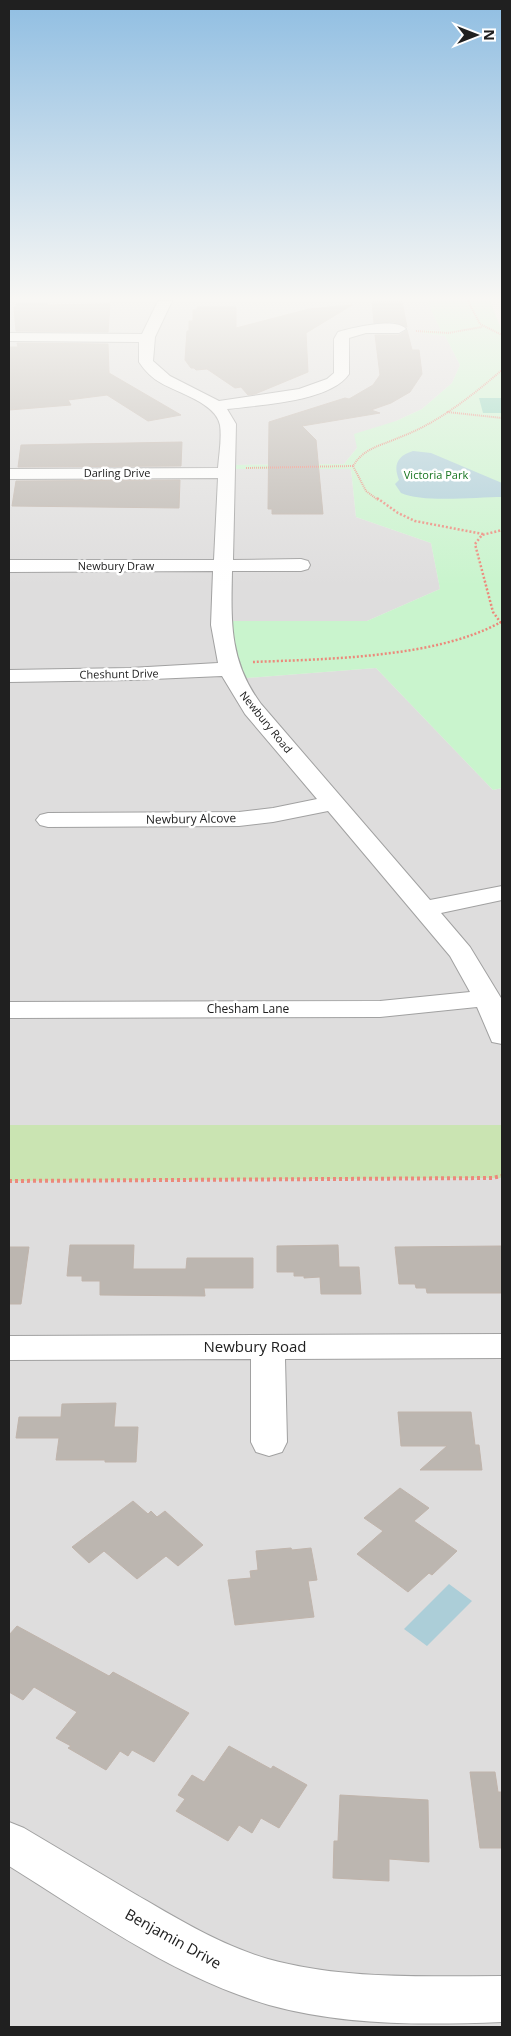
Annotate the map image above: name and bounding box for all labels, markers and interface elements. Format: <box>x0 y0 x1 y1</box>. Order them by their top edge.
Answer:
north arrow <box>451 10 501 60</box>
text: N <box>480 29 499 41</box>
street label: Darling Drive <box>84 465 150 480</box>
park label: Victoria Park <box>404 467 468 482</box>
street label: Newbury Draw <box>78 558 155 573</box>
street label: Cheshunt Drive <box>79 665 159 682</box>
street label: Newbury Road <box>237 688 296 756</box>
street label: Newbury Alcove <box>146 809 236 828</box>
street label: Chesham Lane <box>207 1000 290 1017</box>
street label: Newbury Road <box>203 1336 307 1356</box>
street label: Benjamin Drive <box>122 1903 225 1973</box>

